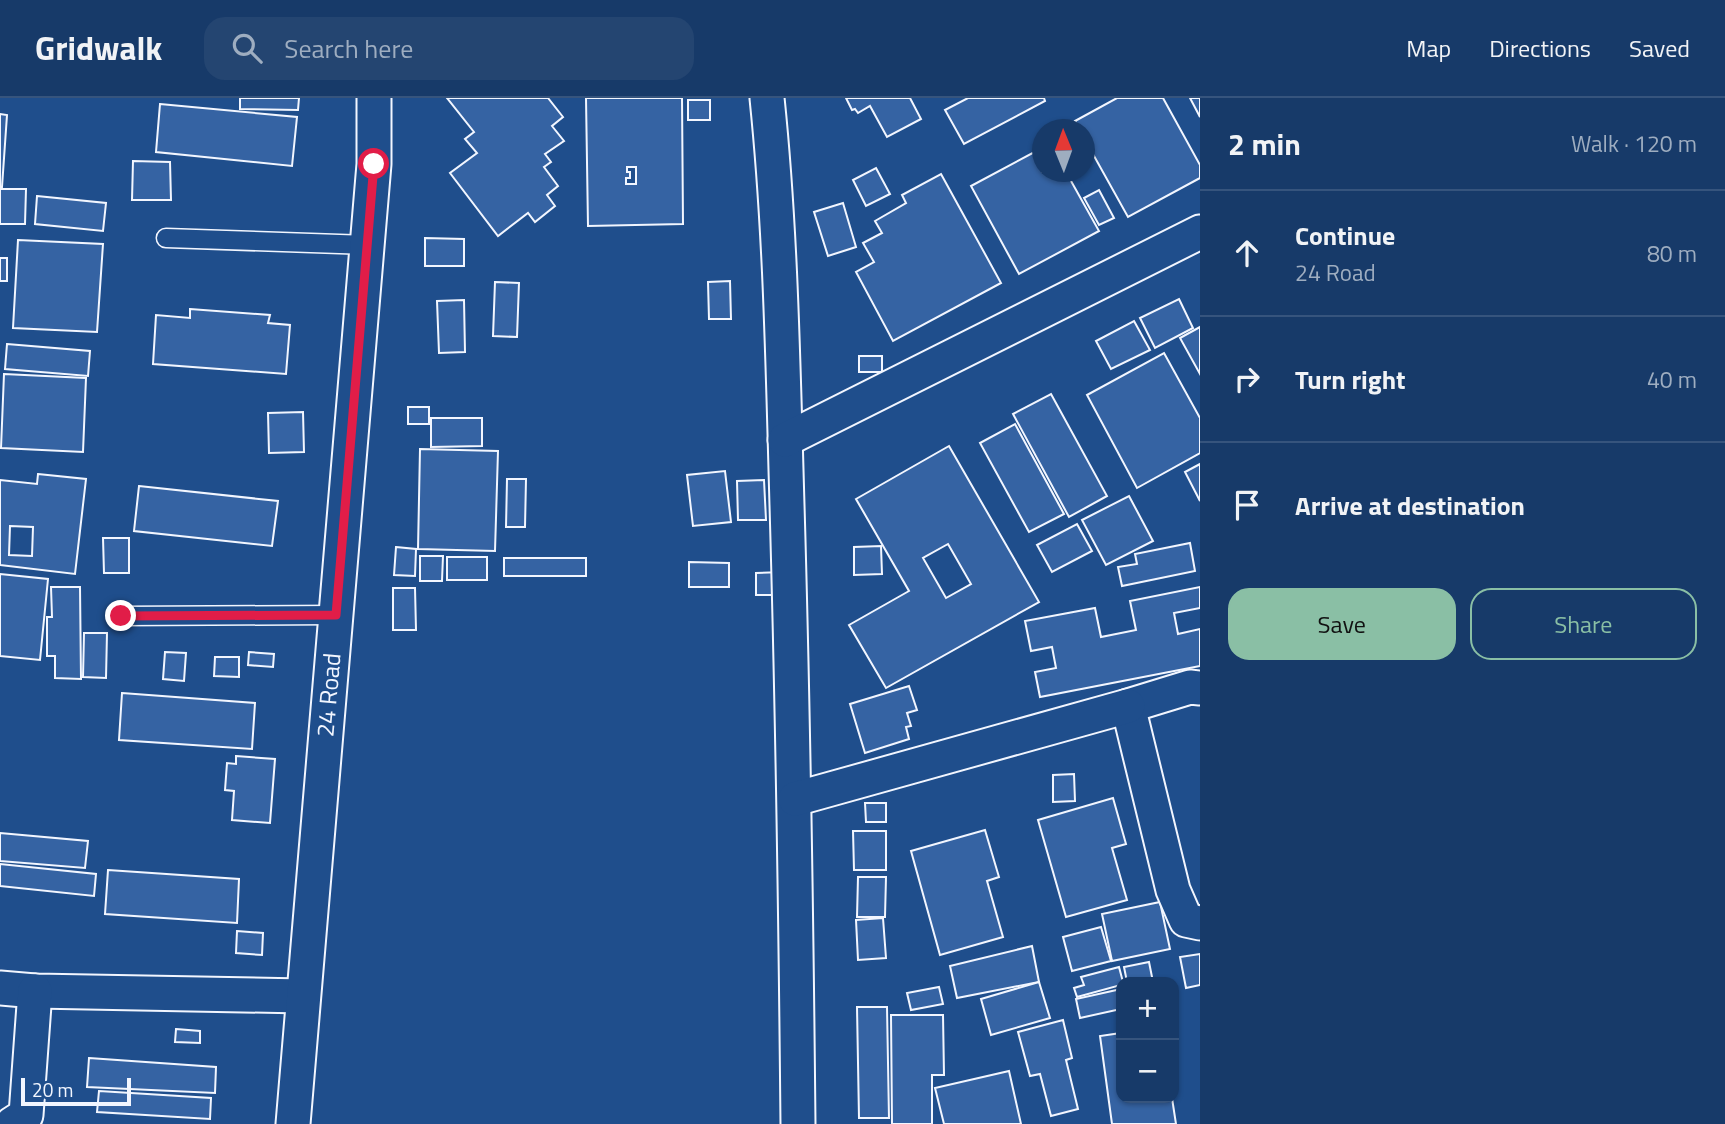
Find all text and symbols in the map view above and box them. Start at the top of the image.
search box [204,17,694,80]
text: Gridwalk [35,23,162,73]
icon: search [228,29,266,67]
text: Search here [284,29,413,68]
text: Map [1406,30,1451,66]
text: Directions [1489,30,1591,66]
text: Saved [1629,30,1690,66]
north arrow [1032,119,1095,182]
text: 2 min [1228,121,1301,167]
text: Walk · 120 m [1571,126,1697,161]
route start [358,148,389,179]
text: Continue [1295,216,1395,255]
icon: ahead [1228,234,1266,272]
text: 80 m [1647,236,1697,271]
text: 24 Road [1295,255,1376,290]
icon: right [1228,360,1266,398]
text: Turn right [1295,360,1406,399]
text: 40 m [1647,362,1697,397]
icon: arrive [1228,486,1266,524]
text: Arrive at destination [1295,486,1525,525]
button: Save [1228,588,1456,660]
button: Share [1470,588,1697,660]
route end [105,600,136,631]
street label: 24 Road [306,651,350,738]
map controls [1116,977,1179,1103]
button: + [1116,977,1179,1040]
button: − [1116,1040,1179,1103]
scale bar [21,1075,131,1107]
text: 20 m [32,1075,73,1104]

